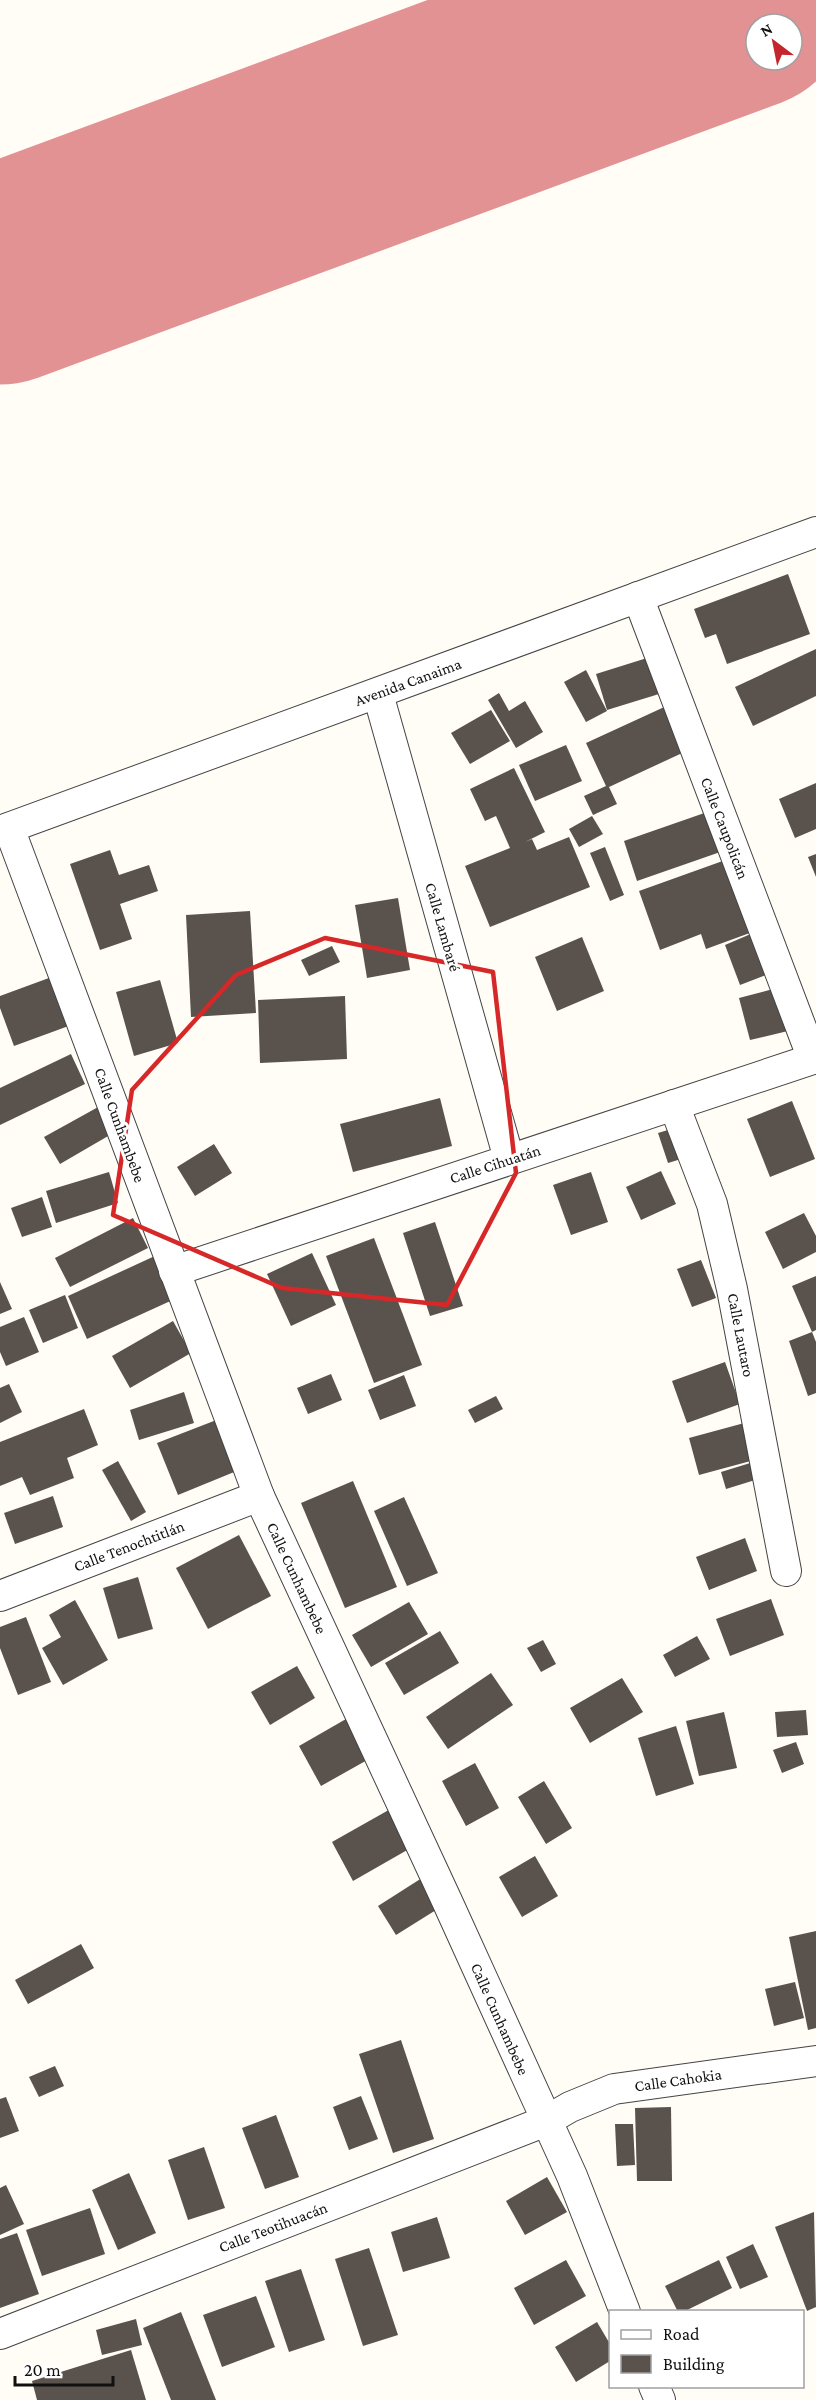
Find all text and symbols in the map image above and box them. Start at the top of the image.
north arrow [744,12,804,72]
text: N [757,20,776,40]
street label: Avenida Canaima [353,655,464,709]
street label: Calle Caupolicán [697,775,752,882]
street label: Calle Lambaré [422,881,464,973]
street label: Calle Cunhambebe [91,1065,149,1185]
street label: Calle Cihuatán [447,1141,543,1187]
street label: Calle Lautaro [725,1292,757,1378]
street label: Calle Tenochtitlán [71,1517,187,1575]
street label: Calle Cunhambebe [264,1520,330,1636]
street label: Calle Cunhambebe [468,1960,532,2078]
street label: Calle Cahokia [633,2065,723,2095]
street label: Calle Teotihuacán [216,2198,330,2256]
legend [609,2310,804,2388]
text: Road [663,2324,700,2344]
scale bar [15,2349,112,2387]
text: Building [663,2354,725,2374]
text: 20 m [24,2360,61,2380]

